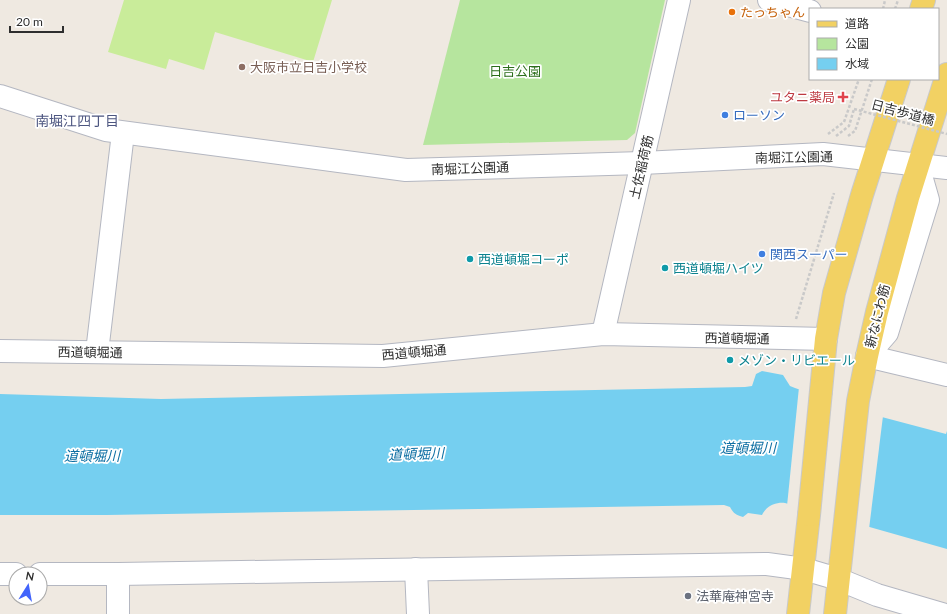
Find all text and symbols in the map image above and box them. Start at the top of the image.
place label: たっちゃん [740,4,805,20]
marker: たっちゃん [727,7,737,17]
scale bar [10,8,63,34]
legend [809,8,939,80]
text: 20 m [16,14,43,29]
text: 道路 [845,16,869,31]
text: 公園 [845,36,869,51]
text: 水域 [845,56,869,71]
place label: 大阪市立日吉小学校 [250,59,367,75]
marker: 大阪市立日吉小学校 [237,62,247,72]
park label: 日吉公園 [489,63,541,79]
place label: ユタニ薬局 [770,89,835,105]
marker: ユタニ薬局 [838,92,848,102]
street label: 日吉歩道橋 [870,96,936,128]
place label: ローソン [733,107,785,123]
marker: ローソン [720,110,730,120]
district label: 南堀江四丁目 [35,112,119,129]
street label: 土佐稲荷筋 [626,134,656,200]
street label: 南堀江公園通 [755,148,833,166]
street label: 南堀江公園通 [431,159,509,177]
place label: 関西スーパー [770,246,848,262]
marker: 関西スーパー [757,249,767,259]
place label: 西道頓堀コーポ [478,251,569,267]
marker: 西道頓堀コーポ [465,254,475,264]
place label: 西道頓堀ハイツ [673,260,764,276]
marker: 西道頓堀ハイツ [660,263,670,273]
street label: 新なにわ筋 [861,283,893,349]
street label: 西道頓堀通 [704,329,770,347]
street label: 西道頓堀通 [381,341,447,363]
street label: 西道頓堀通 [57,343,123,361]
place label: メゾン・リビエール [738,352,855,368]
marker: メゾン・リビエール [725,355,735,365]
water label: 道頓堀川 [720,439,778,456]
water label: 道頓堀川 [388,444,446,463]
water label: 道頓堀川 [64,447,122,464]
north arrow [8,566,48,606]
text: N [25,569,35,583]
place label: 法華庵神宮寺 [696,588,774,604]
marker: 法華庵神宮寺 [683,591,693,601]

